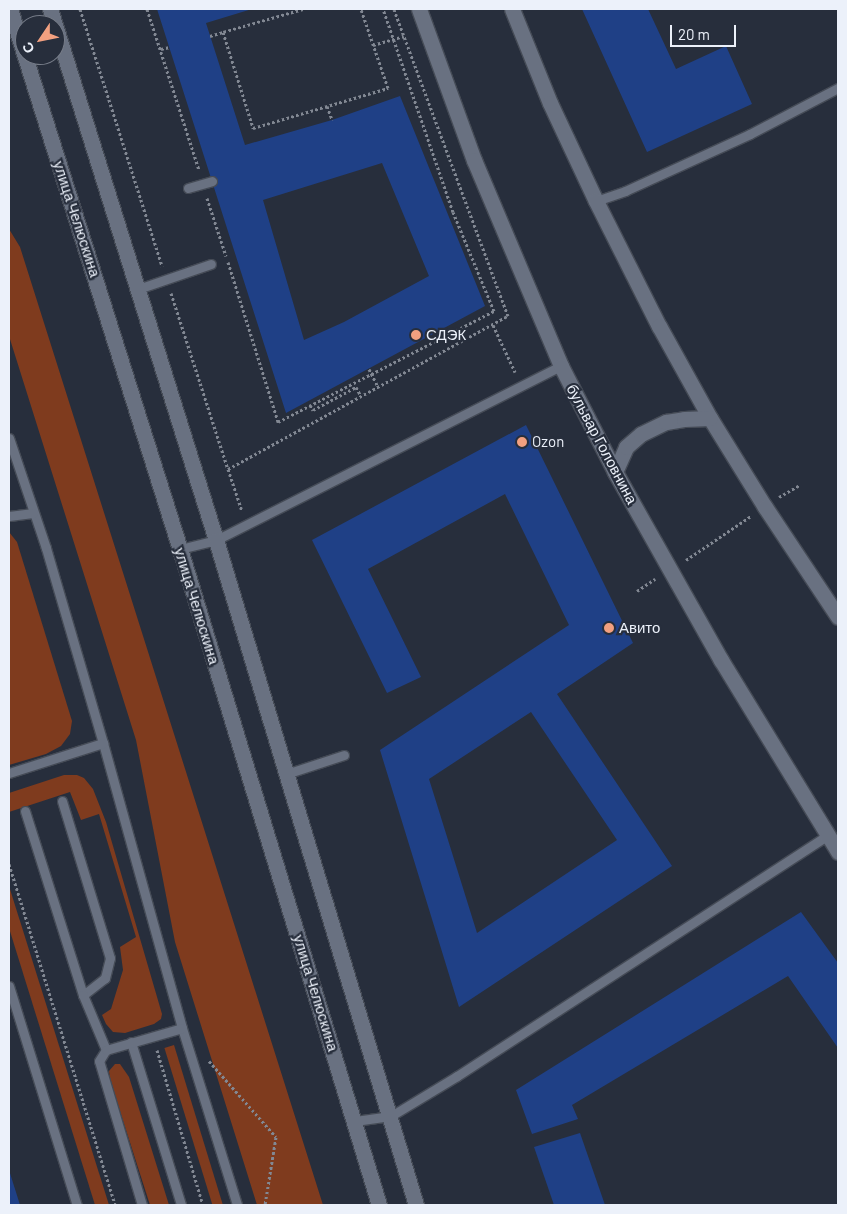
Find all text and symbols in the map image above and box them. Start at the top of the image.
north arrow [15,15,65,65]
scale bar [672,15,738,47]
text: 20 m [678,25,710,43]
text: С [18,39,38,57]
street label: улица Челюскина [50,159,104,279]
place label: СДЭК [426,326,466,344]
marker: СДЭК [410,329,422,341]
street label: бульвар Головнина [563,381,641,507]
place label: Ozon [532,433,564,451]
marker: Ozon [516,436,528,448]
street label: улица Челюскина [171,545,223,667]
place label: Авито [619,619,660,637]
marker: Авито [603,622,615,634]
street label: улица Челюскина [290,932,342,1054]

